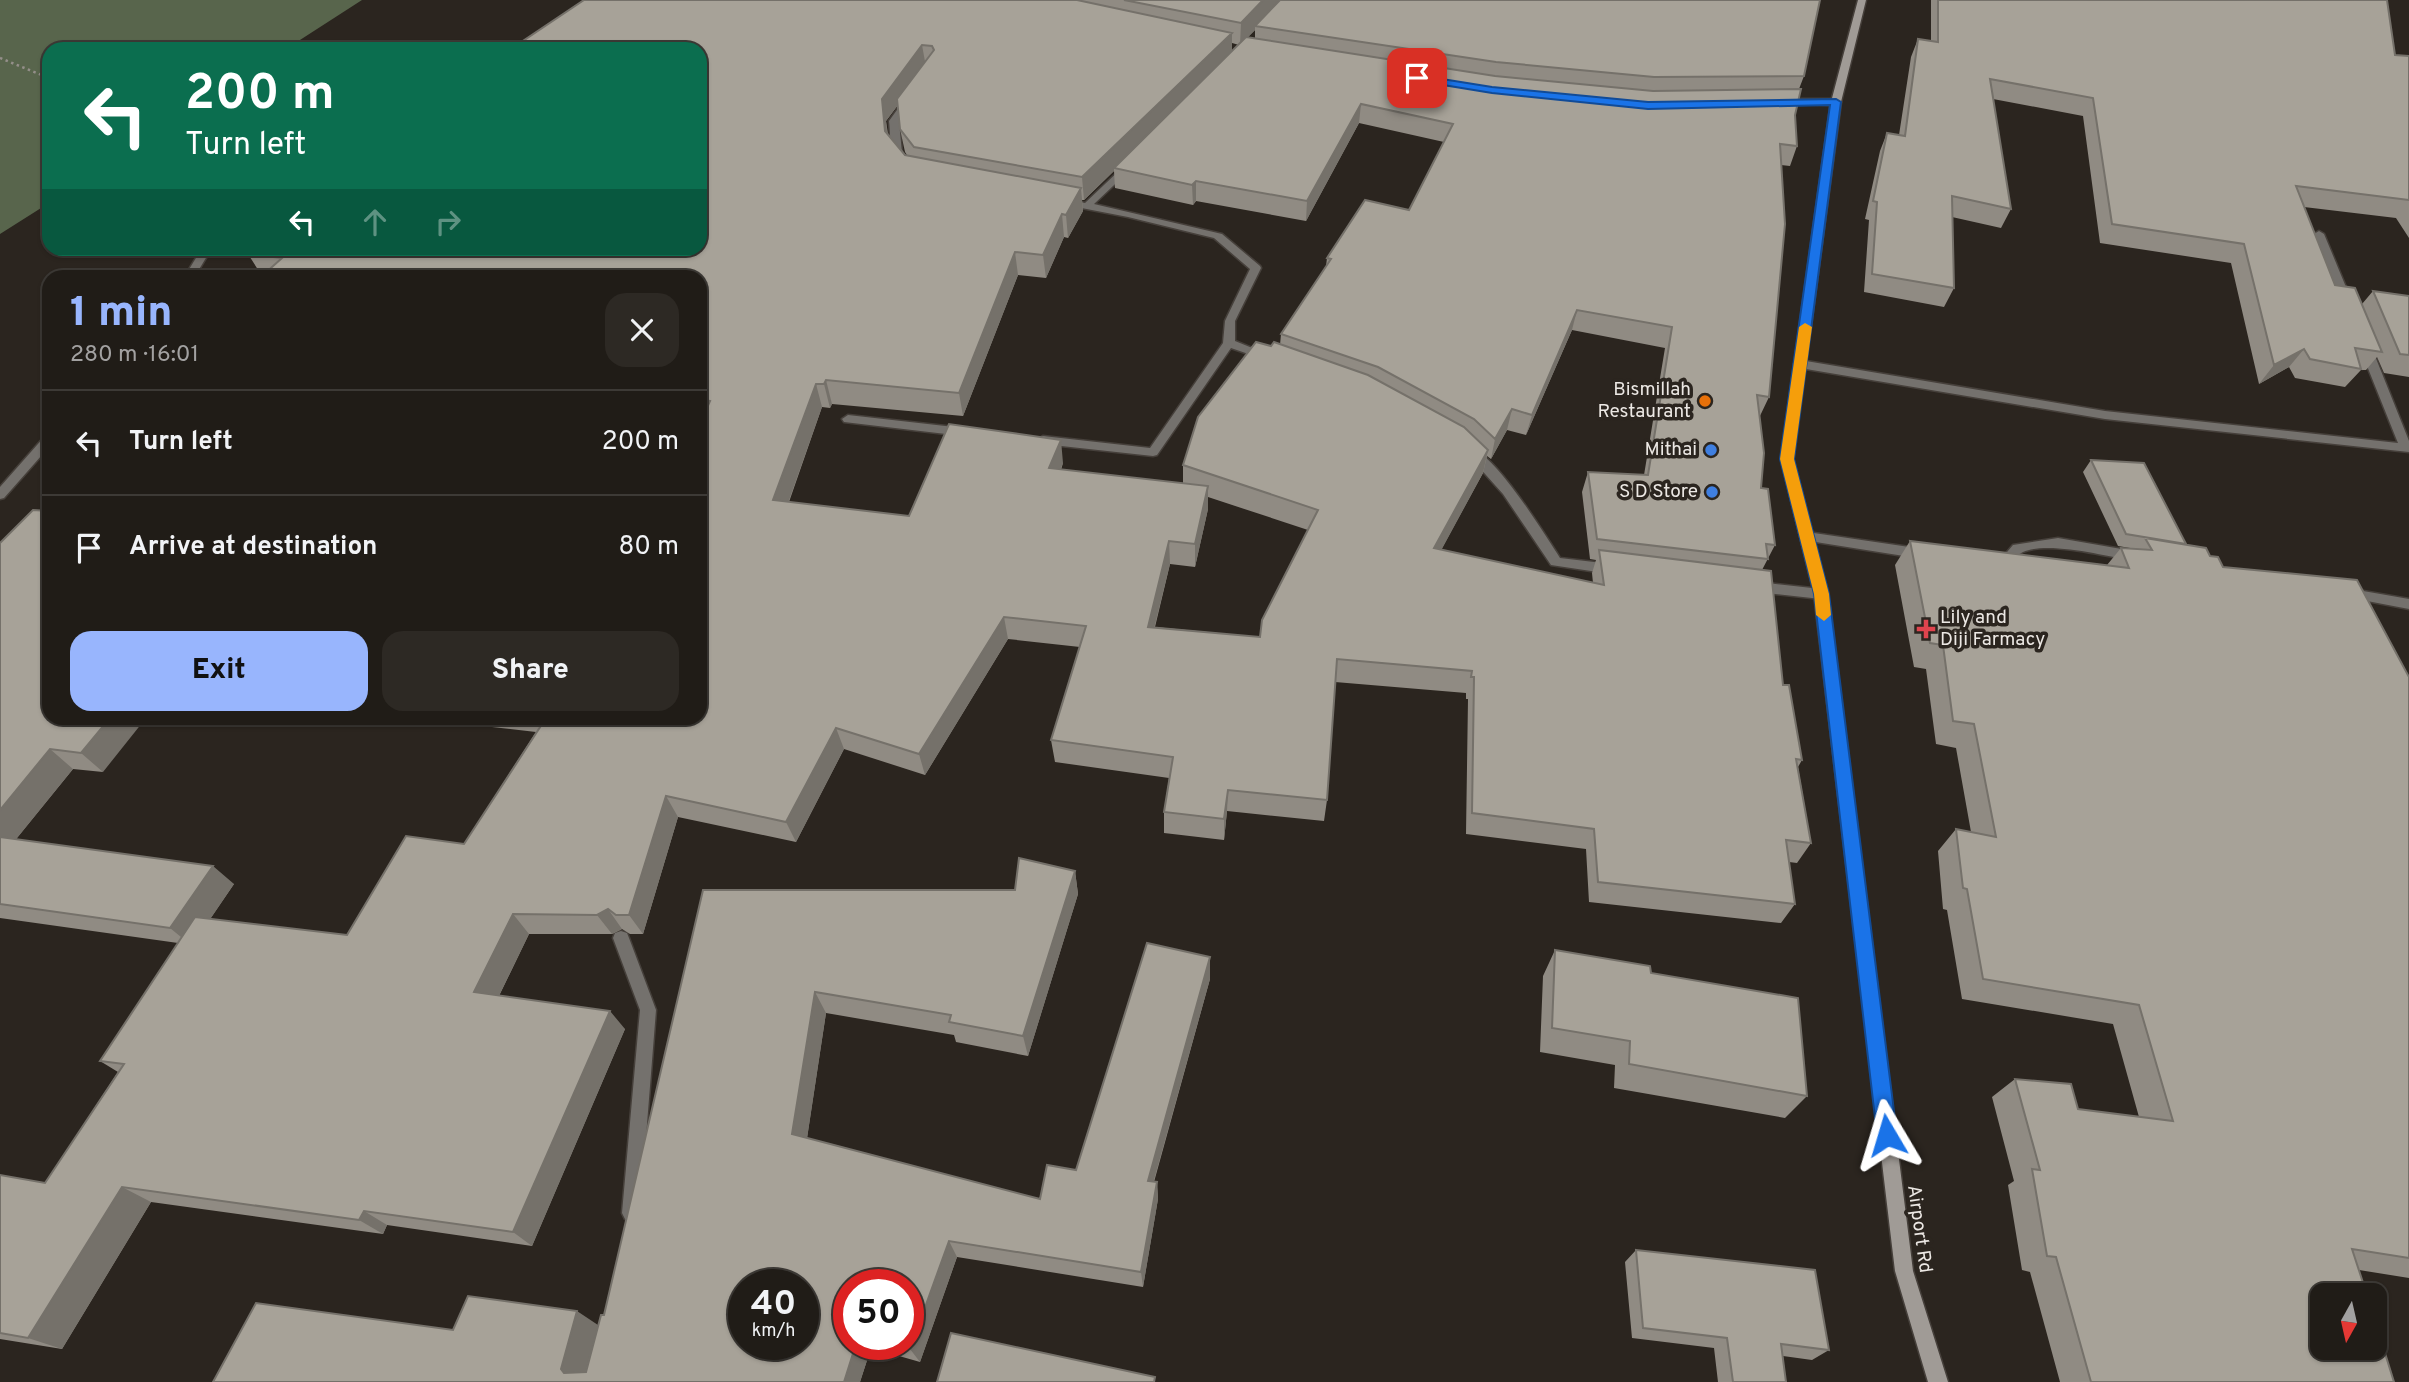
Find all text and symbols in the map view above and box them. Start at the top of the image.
pin [1387,48,1447,108]
icon: arrive [1398,59,1436,97]
text: 200 m [185,65,335,127]
icon: left [70,70,161,161]
text: Turn left [185,126,306,166]
icon: left [283,203,321,241]
icon: ahead [356,203,394,241]
icon: right [429,203,467,241]
text: 1 min [70,288,173,341]
button: close [605,293,679,367]
text: 280 m · 16:01 [70,341,199,370]
place label: Bismillah Restaurant [1597,378,1691,424]
marker: Bismillah Restaurant [1697,393,1713,409]
icon: left [70,424,108,462]
text: Turn left [129,426,233,459]
text: 200 m [602,426,679,459]
place label: Mithai [1644,438,1697,462]
marker: Mithai [1703,442,1719,458]
place label: S D Store [1619,480,1698,504]
marker: S D Store [1704,484,1720,500]
icon: arrive [70,529,108,567]
text: Arrive at destination [129,531,377,564]
text: 80 m [619,531,679,564]
place label: Lily and Diji Farmacy [1940,606,2045,652]
marker: Lily and Diji Farmacy [1918,621,1934,637]
button: Exit [70,631,368,711]
button: Share [382,631,679,711]
position arrow [1850,1098,1924,1172]
street label: Airport Rd [1901,1183,1937,1275]
speed limit sign: 50 [833,1269,924,1360]
text: 40 [751,1283,796,1327]
north arrow [2310,1283,2387,1360]
map controls [2310,1283,2387,1360]
text: km/h [752,1320,795,1343]

